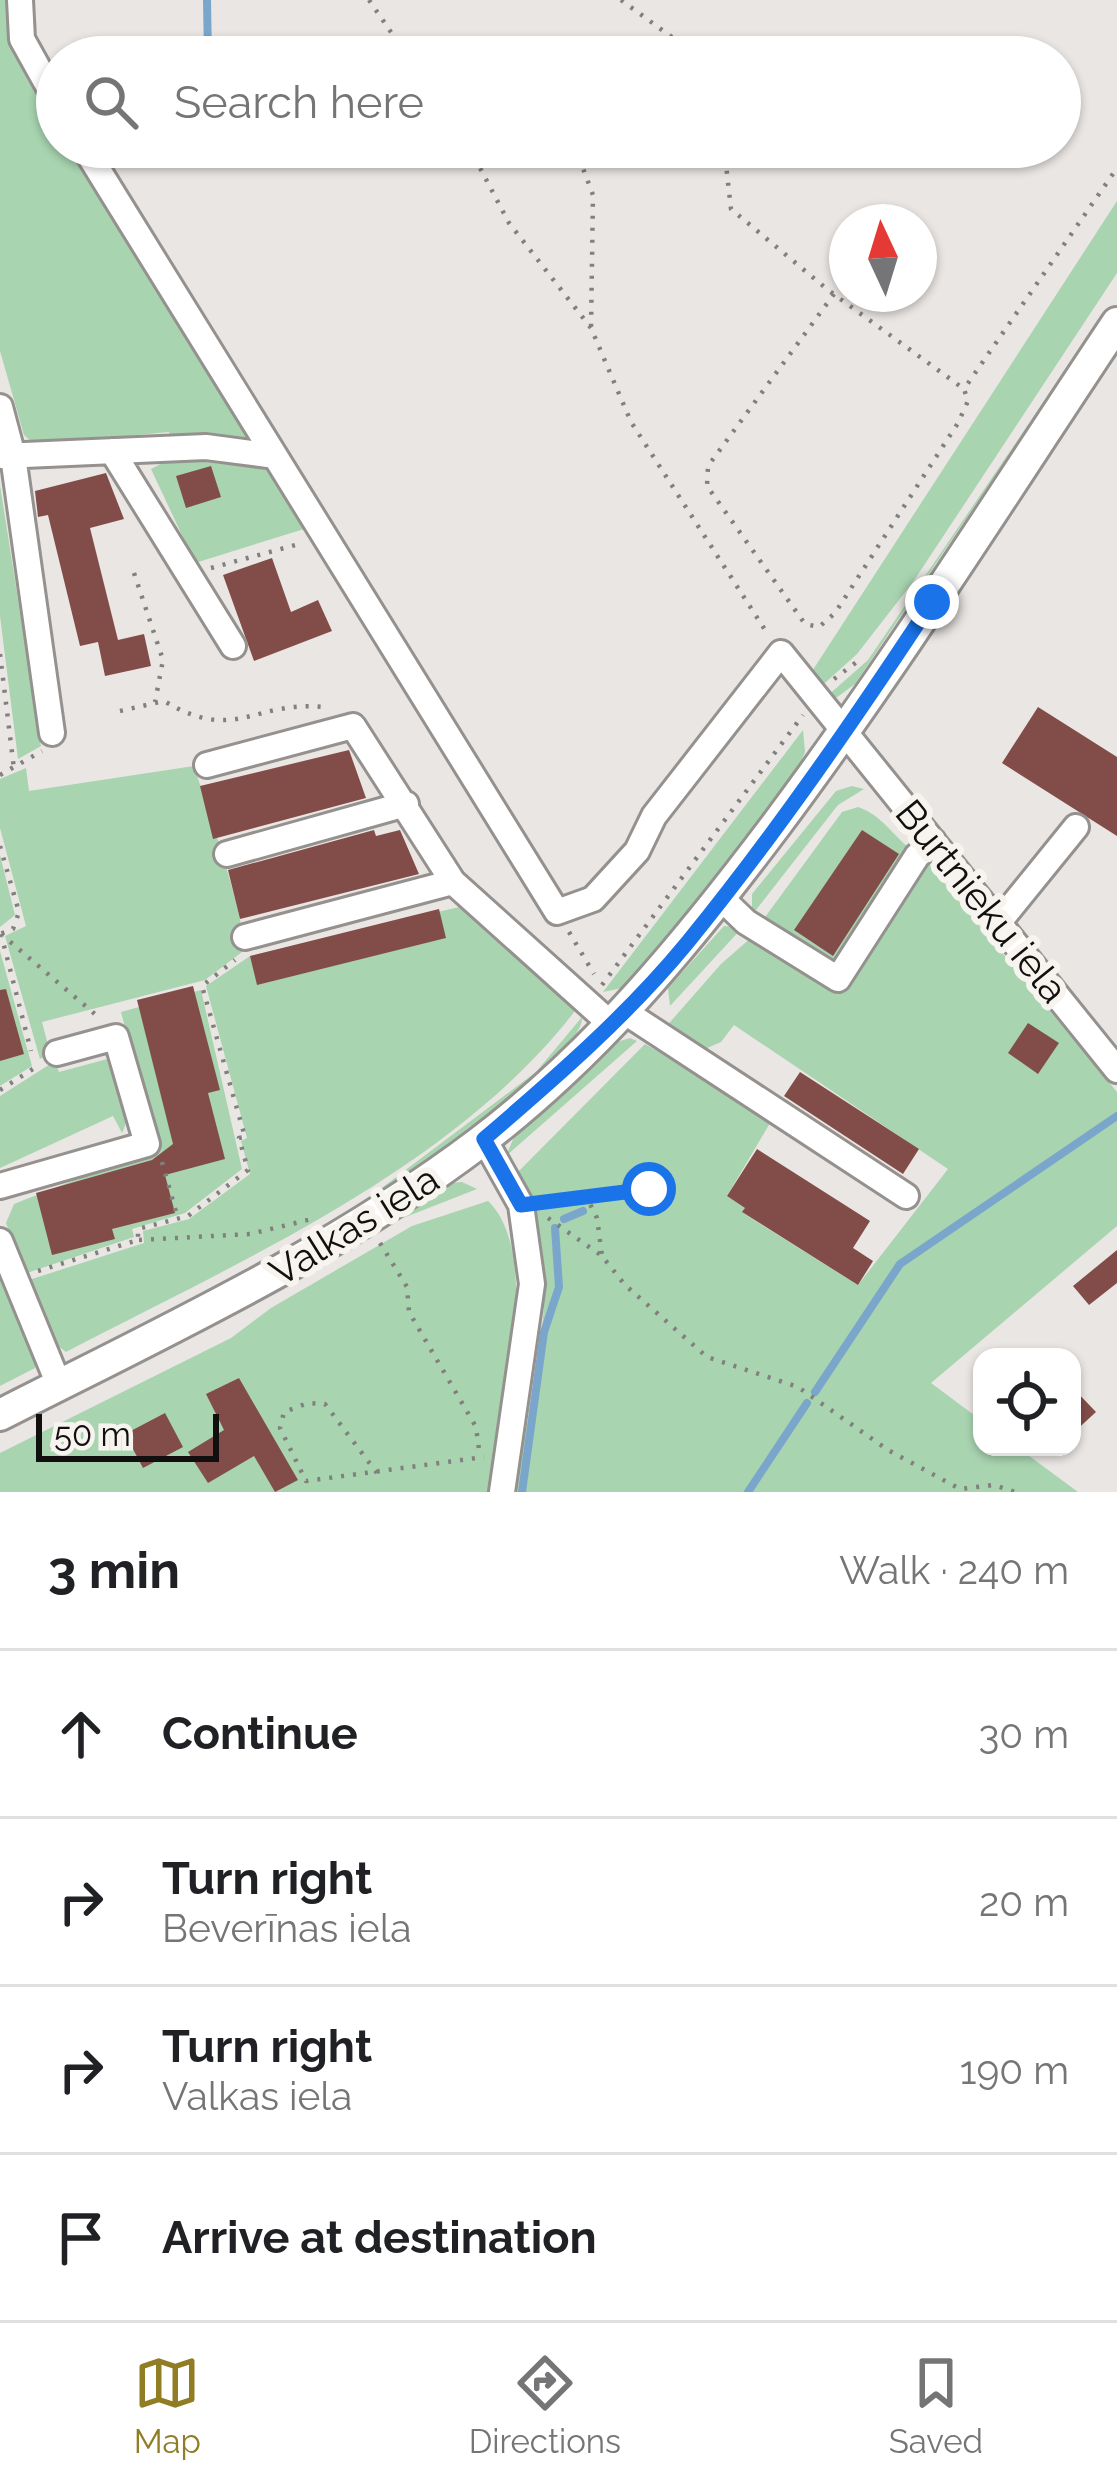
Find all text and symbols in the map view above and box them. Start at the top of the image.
search box [36,36,1081,168]
icon: search [78,69,144,135]
text: Search here [174,76,424,129]
north arrow [829,204,937,312]
route end [905,575,959,629]
street label: Burtnieku iela [886,791,1078,1011]
street label: Valkas iela [261,1155,447,1295]
route start [622,1162,676,1216]
map controls [973,1348,1081,1456]
button: locate [973,1348,1081,1456]
scale bar [36,1408,219,1461]
text: 50 m [54,1415,131,1454]
text: 3 min [48,1540,180,1600]
text: Walk · 240 m [839,1547,1069,1593]
icon: ahead [48,1701,114,1767]
text: Continue [162,1707,358,1760]
text: 30 m [979,1711,1069,1757]
text: Turn right [162,1852,372,1905]
icon: right [48,1869,114,1935]
text: 20 m [979,1879,1069,1925]
text: Beverīnas iela [162,1905,412,1951]
text: Turn right [162,2020,372,2073]
icon: right [48,2037,114,2103]
text: 190 m [960,2047,1069,2093]
text: Valkas iela [162,2073,352,2119]
icon: arrive [48,2205,114,2271]
text: Arrive at destination [162,2211,597,2264]
tab: Map [134,2350,201,2461]
tab: Directions [469,2350,621,2461]
tab: Saved [889,2350,983,2461]

